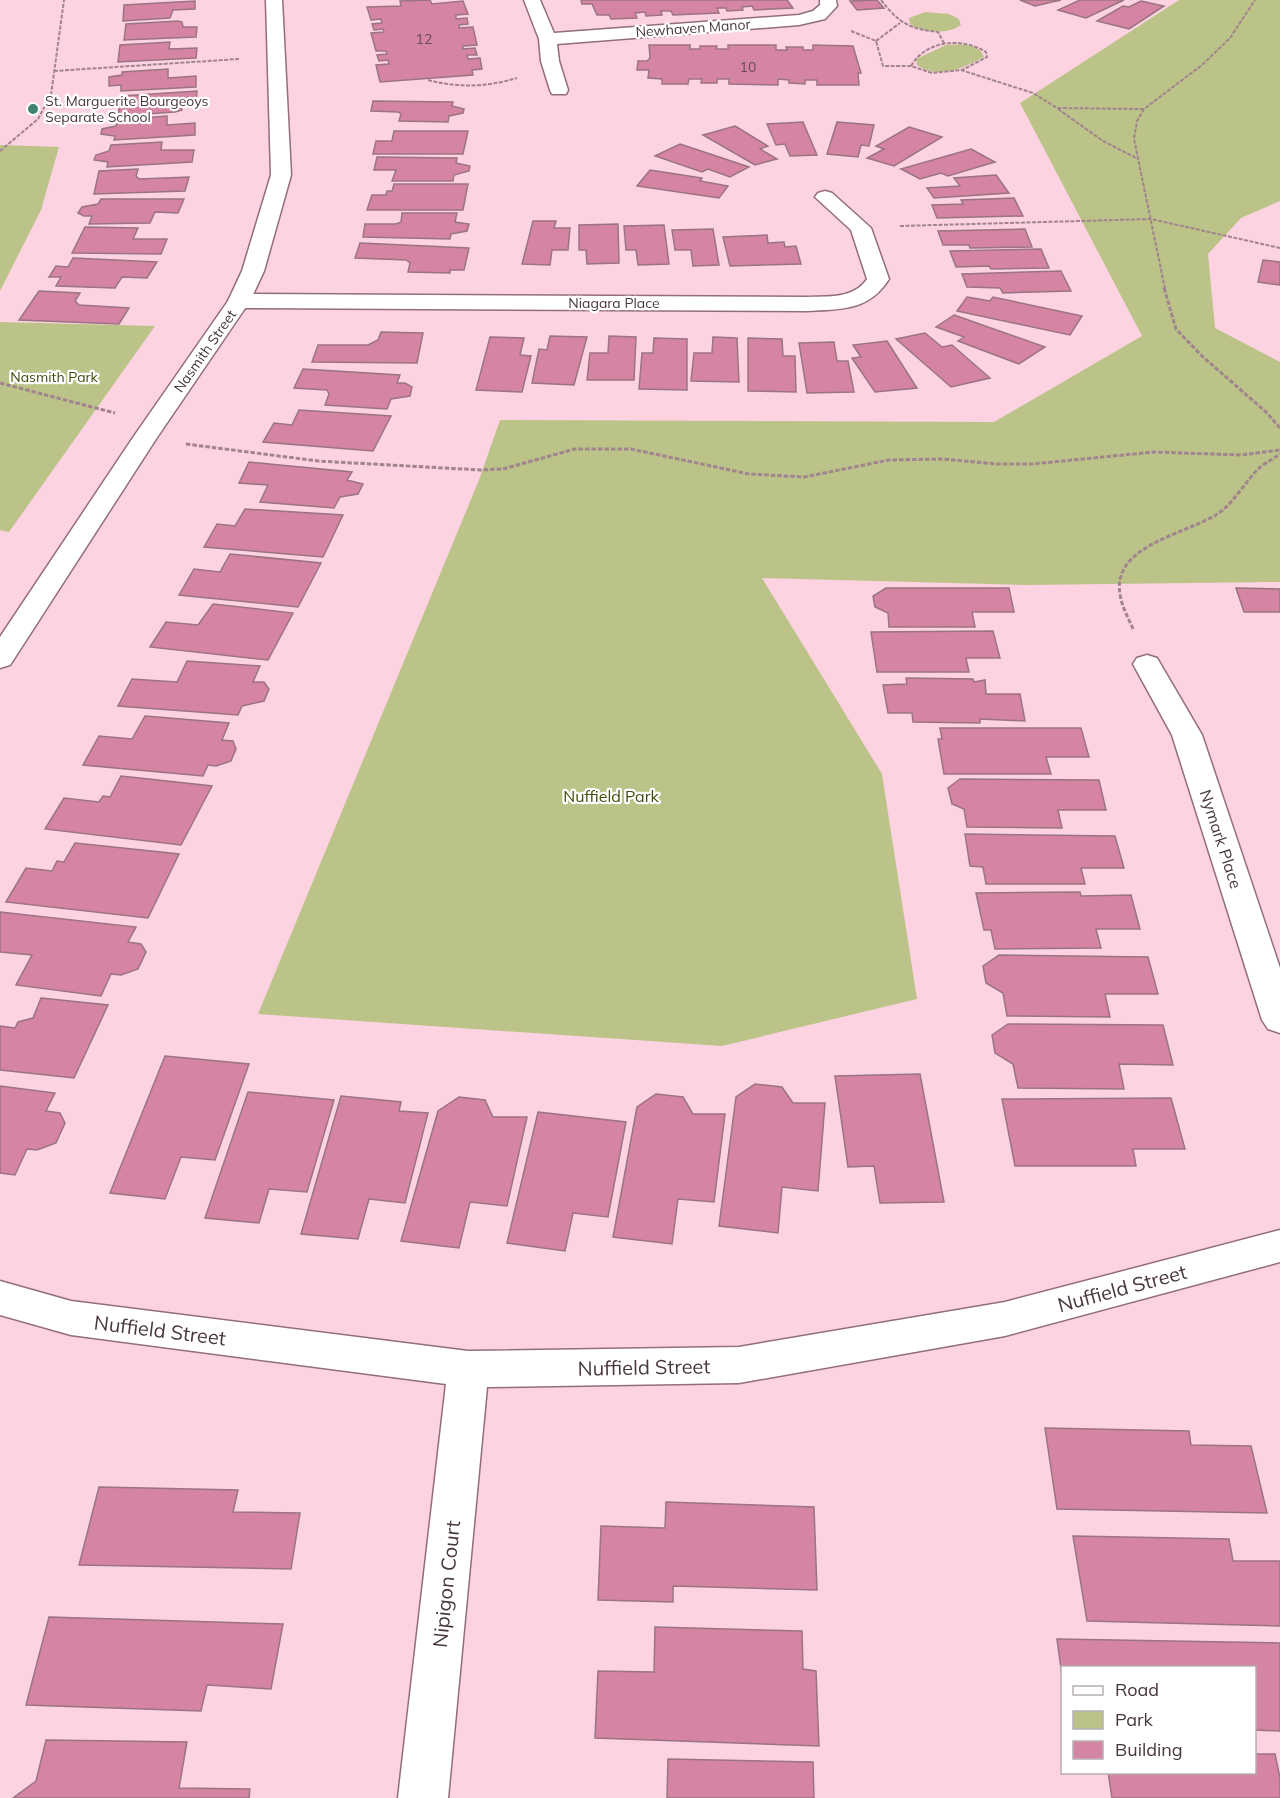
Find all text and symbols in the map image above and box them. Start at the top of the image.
street label: Newhaven Manor [635,15,752,41]
house number: 12 [416,30,432,48]
house number: 10 [740,58,756,76]
place label: St. Marguerite Bourgeoys Separate School [45,92,209,126]
marker: St. Marguerite Bourgeoys Separate School [26,102,40,116]
street label: Niagara Place [568,294,660,312]
street label: Nasmith Street [170,306,240,396]
park label: Nasmith Park [10,368,99,386]
park label: Nuffield Park [563,786,659,806]
street label: Nymark Place [1196,787,1246,891]
street label: Nuffield Street [1055,1259,1189,1317]
street label: Nuffield Street [93,1310,227,1350]
street label: Nuffield Street [578,1353,710,1381]
street label: Nipigon Court [427,1519,465,1649]
legend [1061,1666,1256,1774]
text: Road [1115,1678,1159,1701]
text: Park [1115,1708,1154,1731]
text: Building [1115,1738,1183,1761]

